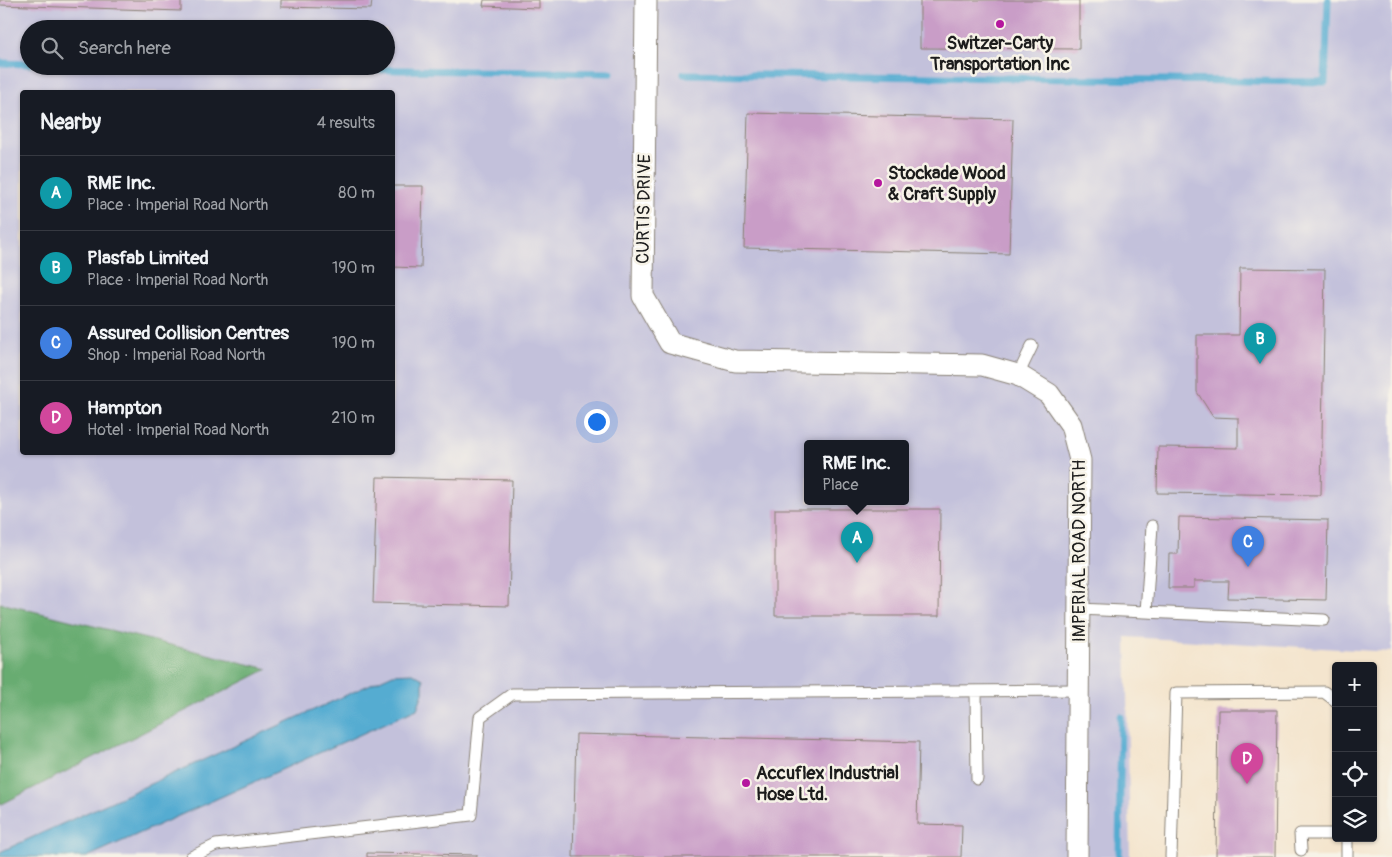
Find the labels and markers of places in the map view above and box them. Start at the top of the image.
marker: Switzer-Carty Transportation Inc [994,18,1006,30]
place label: Switzer-Carty Transportation Inc [929,32,1070,76]
place label: Stockade Wood & Craft Supply [888,162,1006,206]
marker: Stockade Wood & Craft Supply [872,177,884,189]
pin: B [1244,323,1276,364]
pin: A [841,522,873,563]
pin: C [1232,526,1264,567]
pin: D [1231,743,1263,784]
place label: Accuflex Industrial Hose Ltd. [756,762,899,806]
marker: Accuflex Industrial Hose Ltd. [740,777,752,789]

